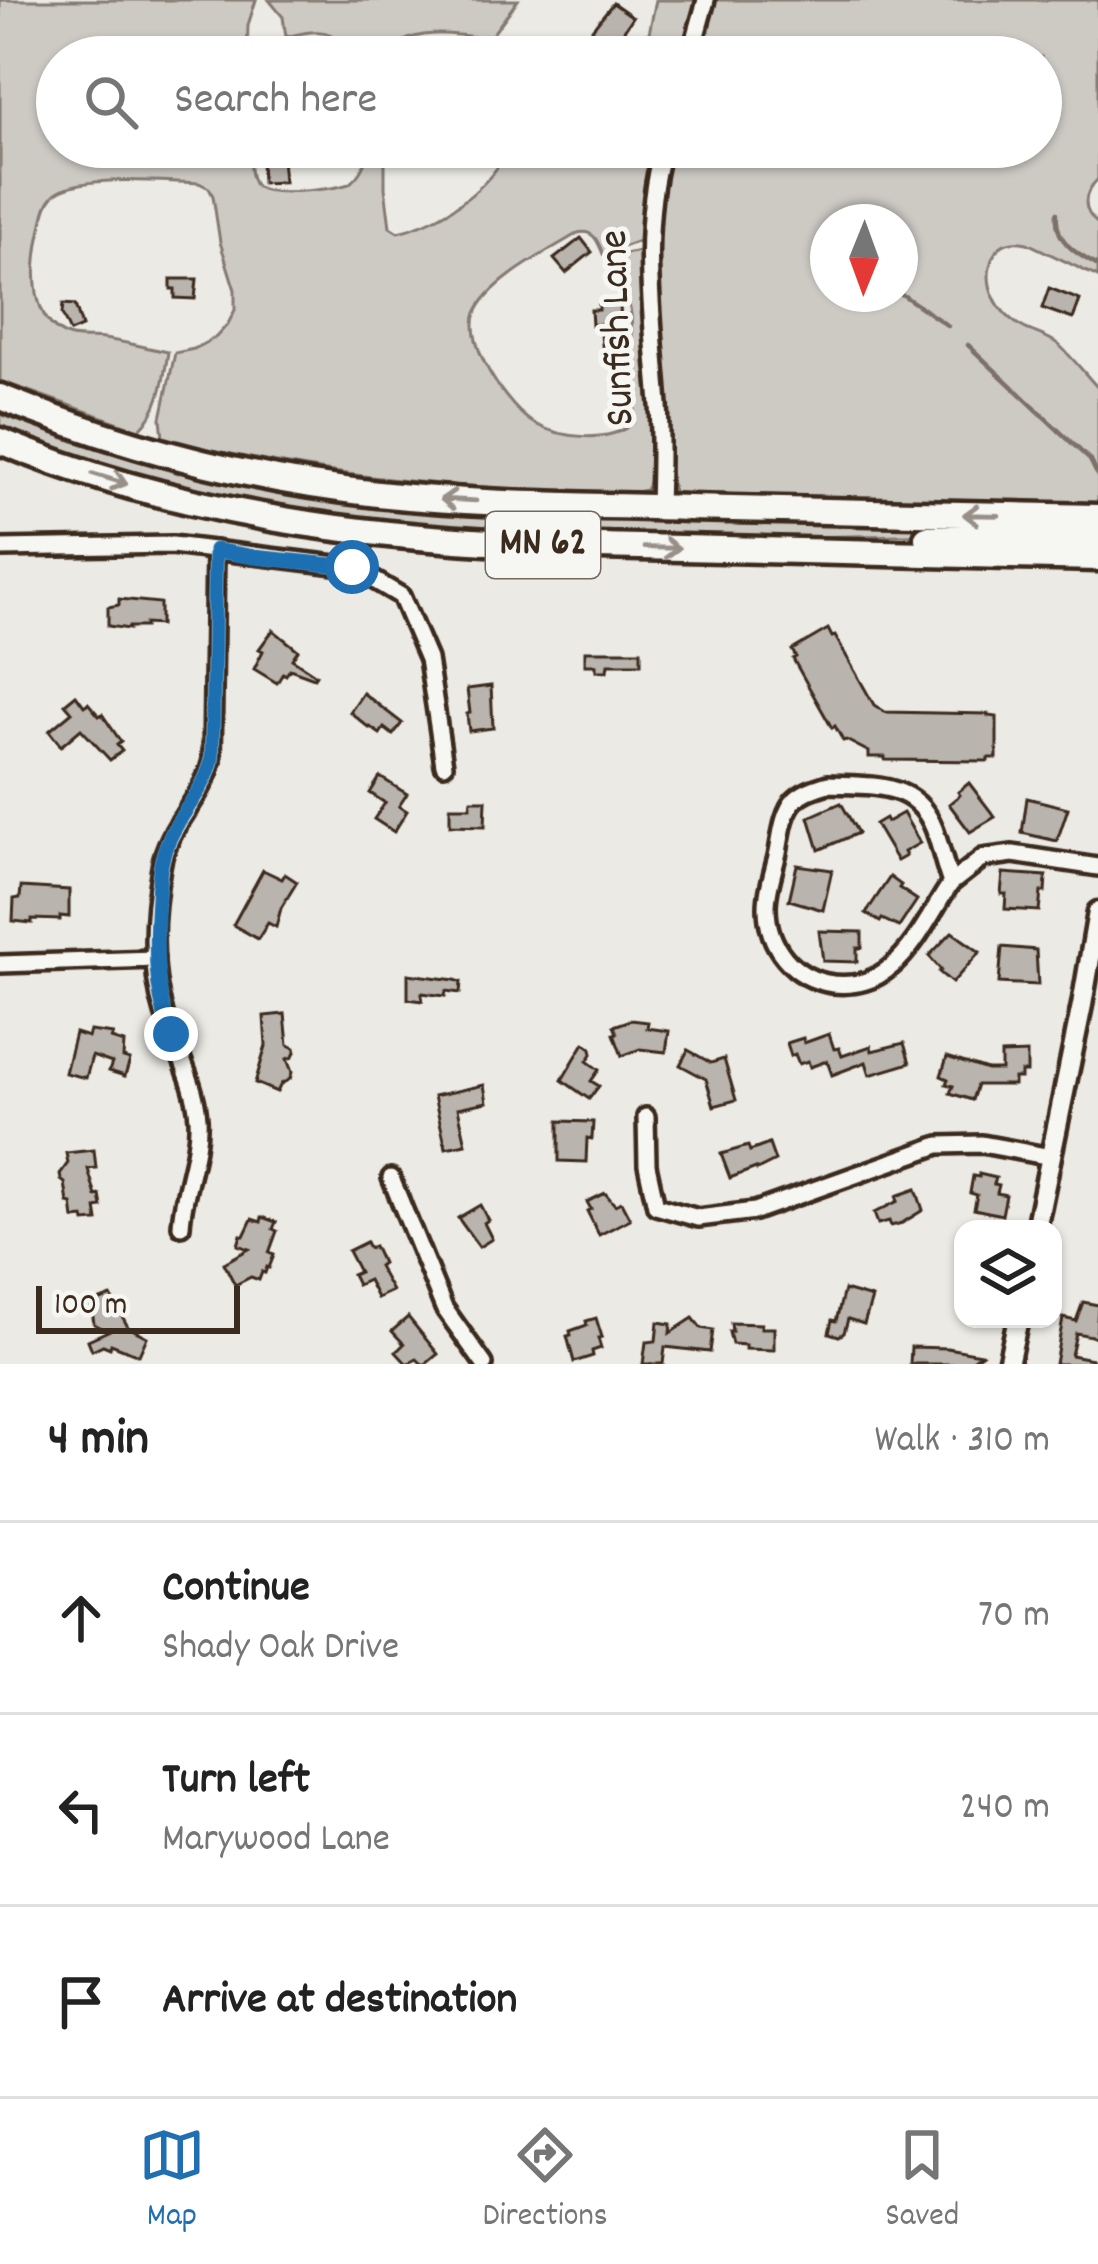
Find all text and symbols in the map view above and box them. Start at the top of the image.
search box [36,36,1062,168]
icon: search [78,69,144,135]
text: Search here [174,70,377,134]
north arrow [810,204,918,312]
street label: Sunfish Lane [587,229,653,427]
one-way arrow [90,469,128,491]
one-way arrow [439,489,478,512]
one-way arrow [962,503,1001,526]
road number: MN 62 [486,512,600,578]
one-way arrow [642,537,681,560]
route start [325,540,379,594]
route end [144,1007,198,1061]
map controls [954,1220,1062,1328]
button: layers [954,1220,1062,1328]
scale bar [36,1280,240,1333]
text: 100 m [54,1283,127,1330]
text: 4 min [48,1406,149,1478]
text: Walk · 310 m [874,1415,1050,1470]
text: Continue [162,1558,310,1622]
icon: ahead [48,1585,114,1651]
text: 70 m [978,1590,1050,1645]
text: Shady Oak Drive [162,1622,399,1677]
text: Turn left [162,1750,310,1814]
icon: left [48,1777,114,1843]
text: 240 m [960,1782,1050,1837]
text: Marywood Lane [162,1814,390,1869]
icon: arrive [48,1969,114,2035]
text: Arrive at destination [162,1970,517,2034]
tab: Map [139,2122,205,2241]
tab: Directions [483,2122,608,2241]
tab: Saved [885,2122,959,2241]

